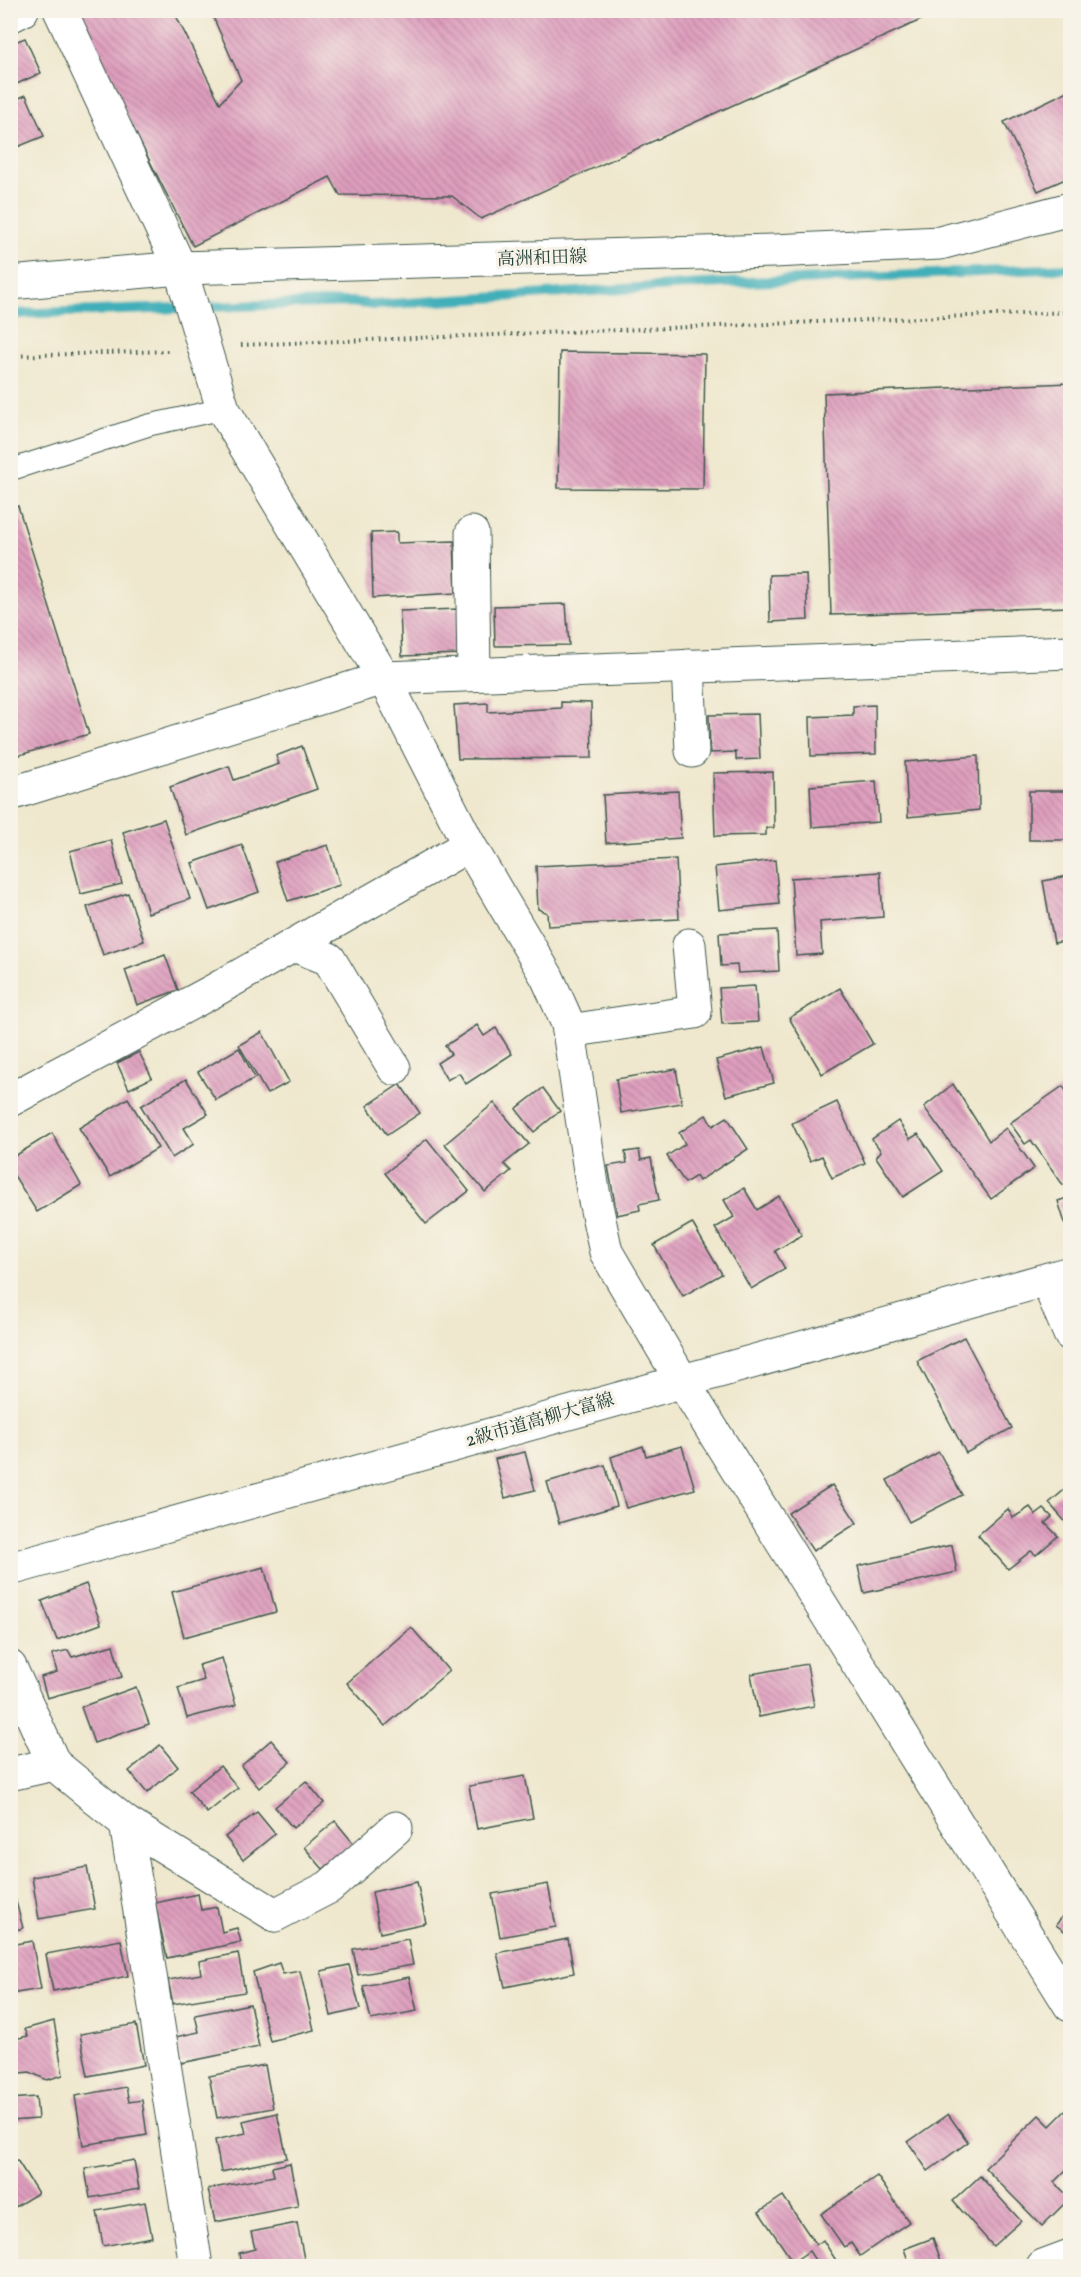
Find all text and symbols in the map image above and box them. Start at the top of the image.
street label: 高洲和田線 [497,245,587,273]
street label: 2級市道高柳大富線 [463,1388,617,1454]

